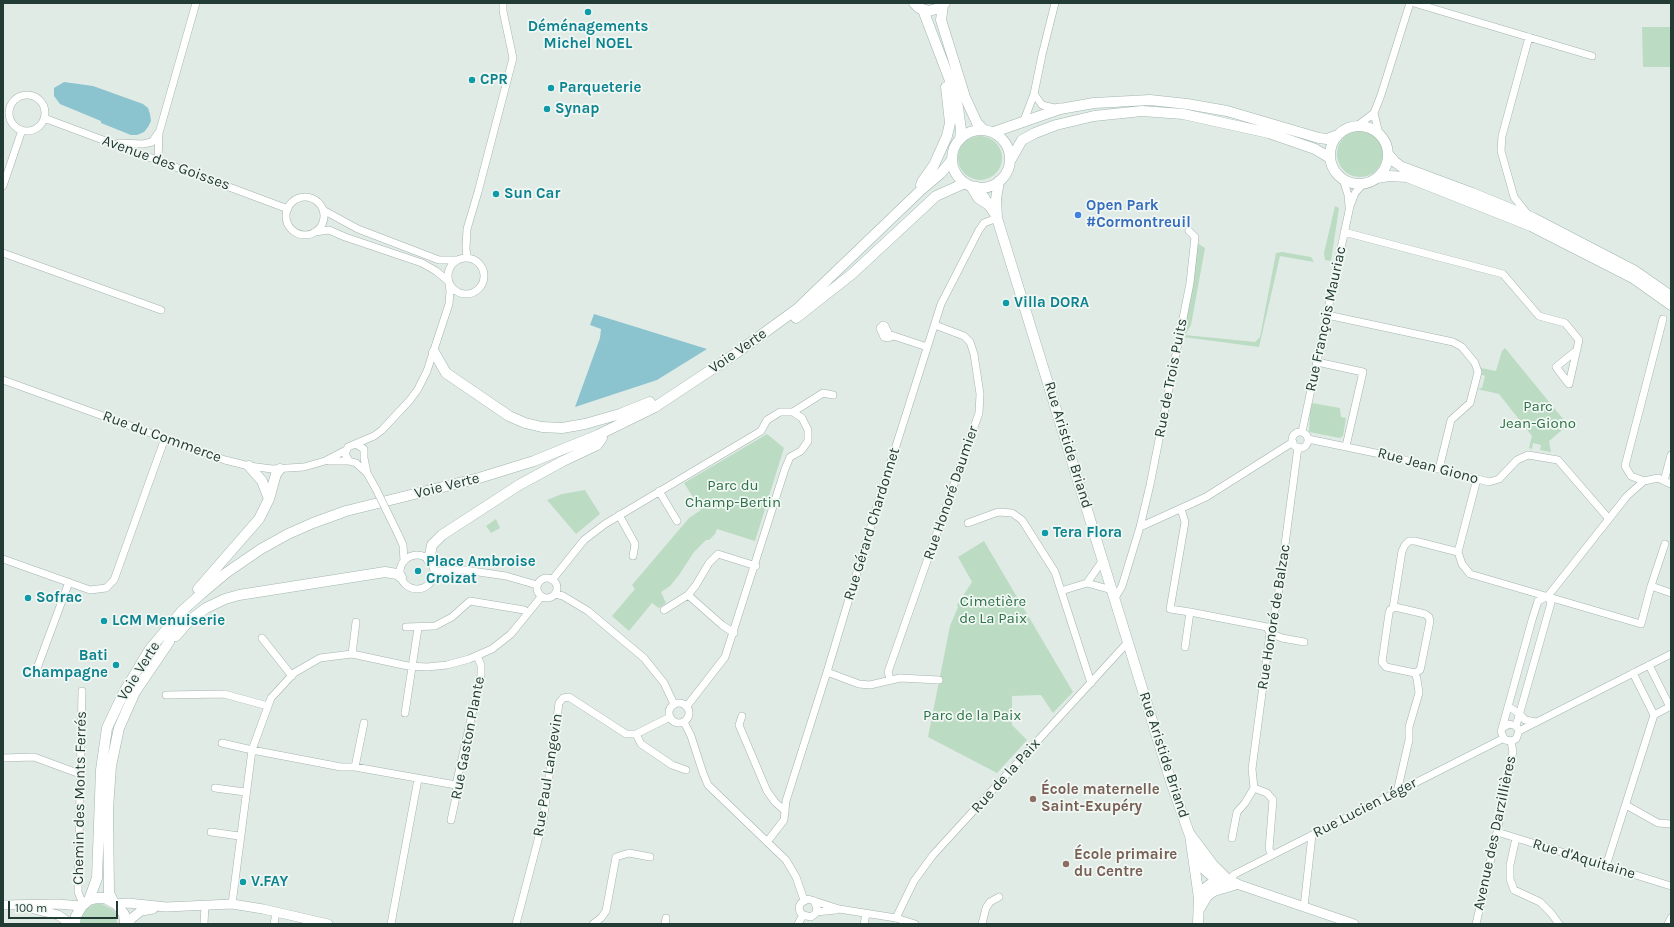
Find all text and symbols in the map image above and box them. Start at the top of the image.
marker: Déménagements Michel NOEL [583,7,593,17]
place label: Déménagements Michel NOEL [528,18,648,53]
place label: CPR [480,71,508,89]
marker: CPR [467,75,477,85]
place label: Parqueterie [559,79,641,97]
marker: Parqueterie [546,83,556,93]
place label: Synap [555,100,599,118]
marker: Synap [542,104,552,114]
street label: Avenue des Goisses [100,132,232,194]
place label: Sun Car [504,185,560,203]
marker: Sun Car [491,189,501,199]
place label: Open Park #Cormontreuil [1086,197,1191,232]
marker: Open Park #Cormontreuil [1073,210,1083,220]
street label: Rue François Mauriac [1302,245,1350,393]
place label: Villa DORA [1014,294,1089,312]
marker: Villa DORA [1001,298,1011,308]
street label: Rue de Trois Puits [1151,317,1191,439]
street label: Voie Verte [706,325,770,377]
street label: Rue Aristide Briand [1040,379,1096,511]
park label: Parc Jean-Giono [1500,398,1576,433]
street label: Rue du Commerce [100,407,224,467]
street label: Rue Honoré Daumier [920,424,982,562]
street label: Rue Jean Giono [1376,444,1480,488]
street label: Rue Gérard Chardonnet [840,445,904,603]
street label: Voie Verte [413,469,481,503]
park label: Parc du Champ-Bertin [685,477,781,512]
place label: Tera Flora [1053,524,1122,542]
marker: Tera Flora [1040,528,1050,538]
street label: Rue Honoré de Balzac [1254,543,1294,691]
place label: Place Ambroise Croizat [426,553,536,588]
marker: Place Ambroise Croizat [413,566,423,576]
place label: Sofrac [36,589,82,607]
marker: Sofrac [23,593,33,603]
park label: Cimetière de La Paix [959,593,1027,628]
place label: LCM Menuiserie [112,612,225,630]
marker: LCM Menuiserie [99,616,109,626]
street label: Voie Verte [114,638,164,704]
place label: Bati Champagne [22,647,108,682]
marker: Bati Champagne [111,660,121,670]
street label: Rue Gaston Plante [447,675,489,801]
street label: Rue Aristide Briand [1135,690,1193,820]
park label: Parc de la Paix [923,707,1021,725]
street label: Chemin des Monts Ferrés [69,711,91,885]
street label: Rue Paul Langevin [529,712,567,838]
street label: Rue de la Paix [968,735,1044,817]
street label: Avenue des Darzillières [1470,754,1520,912]
street label: Rue Lucien Léger [1310,774,1420,842]
place label: École maternelle Saint-Exupéry [1041,781,1160,816]
marker: École maternelle Saint-Exupéry [1028,794,1038,804]
street label: Rue d'Aquitaine [1530,835,1638,883]
place label: École primaire du Centre [1074,846,1177,881]
marker: École primaire du Centre [1061,859,1071,869]
place label: V.FAY [251,873,288,891]
marker: V.FAY [238,877,248,887]
scale bar [10,893,120,919]
text: 100 m [15,901,47,915]

